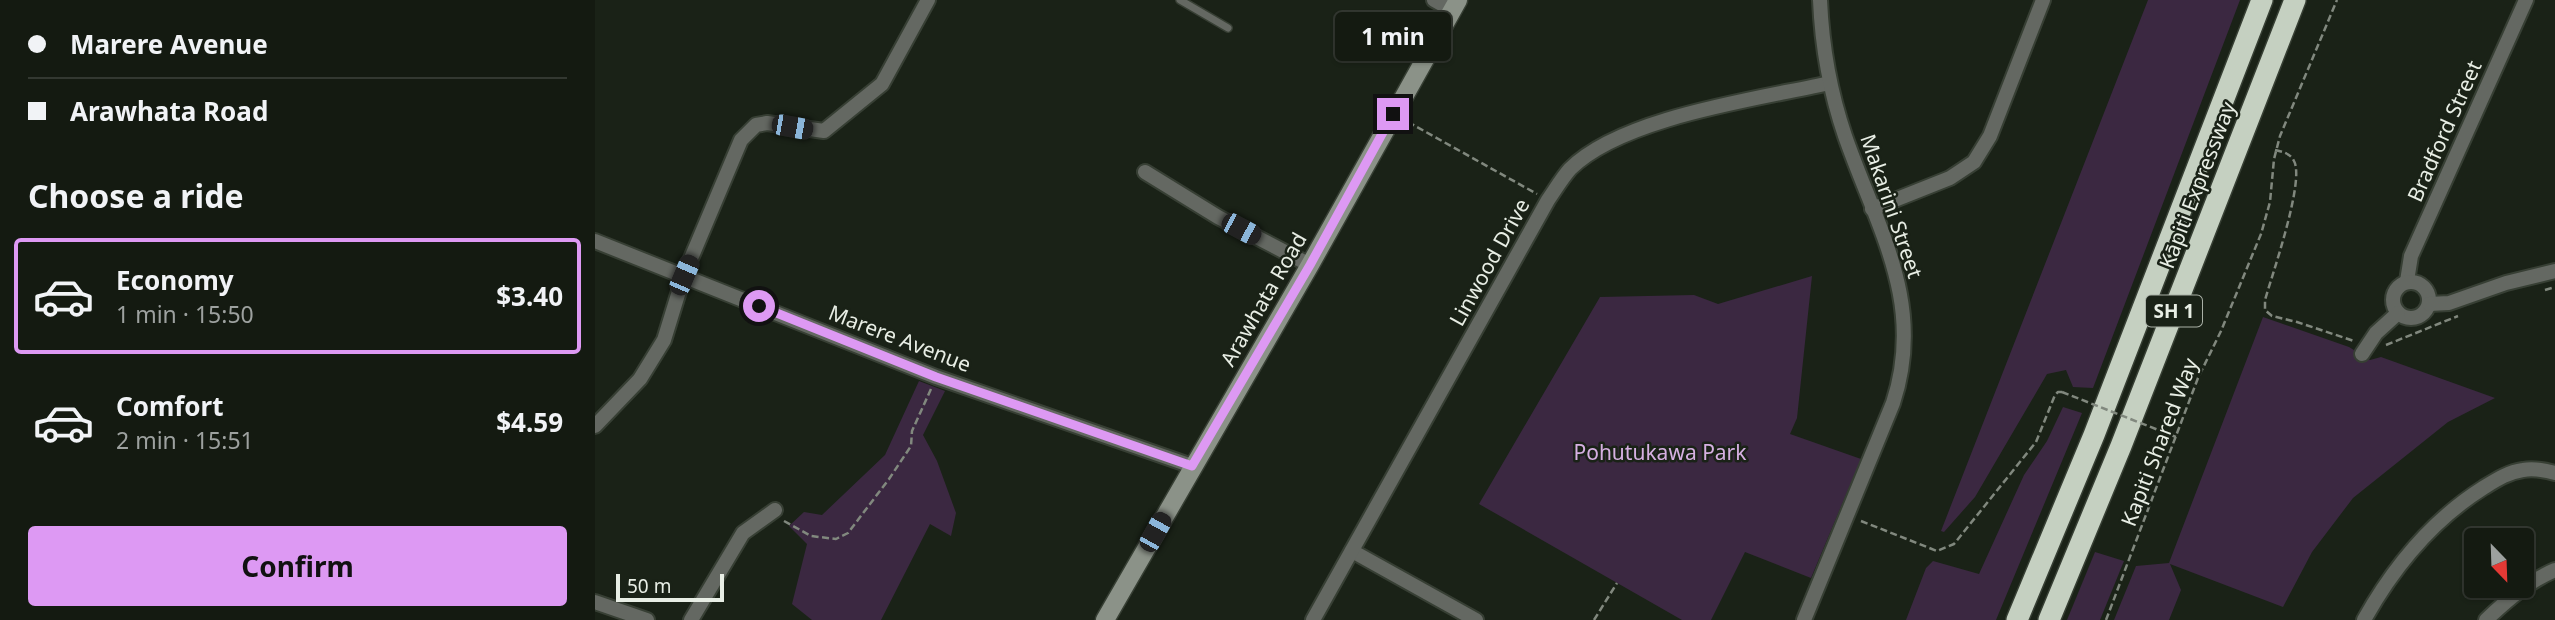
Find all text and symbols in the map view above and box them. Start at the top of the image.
callout: 1 min [1335,12,1451,61]
text: 1 min [1361,20,1425,52]
text: Marere Avenue [70,26,268,62]
street label: Bradford Street [2400,56,2488,206]
text: Arawhata Road [70,93,268,129]
street label: Kāpiti Expressway [2152,97,2242,272]
route end [1377,98,1409,130]
car [770,113,815,141]
street label: Makarini Street [1854,130,1930,282]
text: Choose a ride [28,174,244,217]
street label: Linwood Drive [1442,193,1536,331]
car [1218,210,1265,248]
street label: Arawhata Road [1213,227,1313,371]
car [667,252,702,298]
text: Economy [116,262,234,298]
icon: car [32,265,95,328]
text: $3.40 [496,278,563,314]
route start [743,290,775,322]
road number: SH 1 [2146,296,2202,326]
text: 1 min · 15:50 [116,298,254,330]
street label: Marere Avenue [825,298,975,378]
street label: Kapiti Shared Way [2114,354,2204,530]
text: Comfort [116,388,224,424]
icon: car [32,391,95,454]
text: $4.59 [496,404,563,440]
text: 2 min · 15:51 [116,424,254,456]
park label: Pohutukawa Park [1573,438,1747,466]
car [1136,509,1175,555]
button: Confirm [28,526,567,606]
north arrow [2464,528,2534,598]
map controls [2464,528,2534,598]
scale bar [616,571,725,603]
text: 50 m [627,573,671,599]

